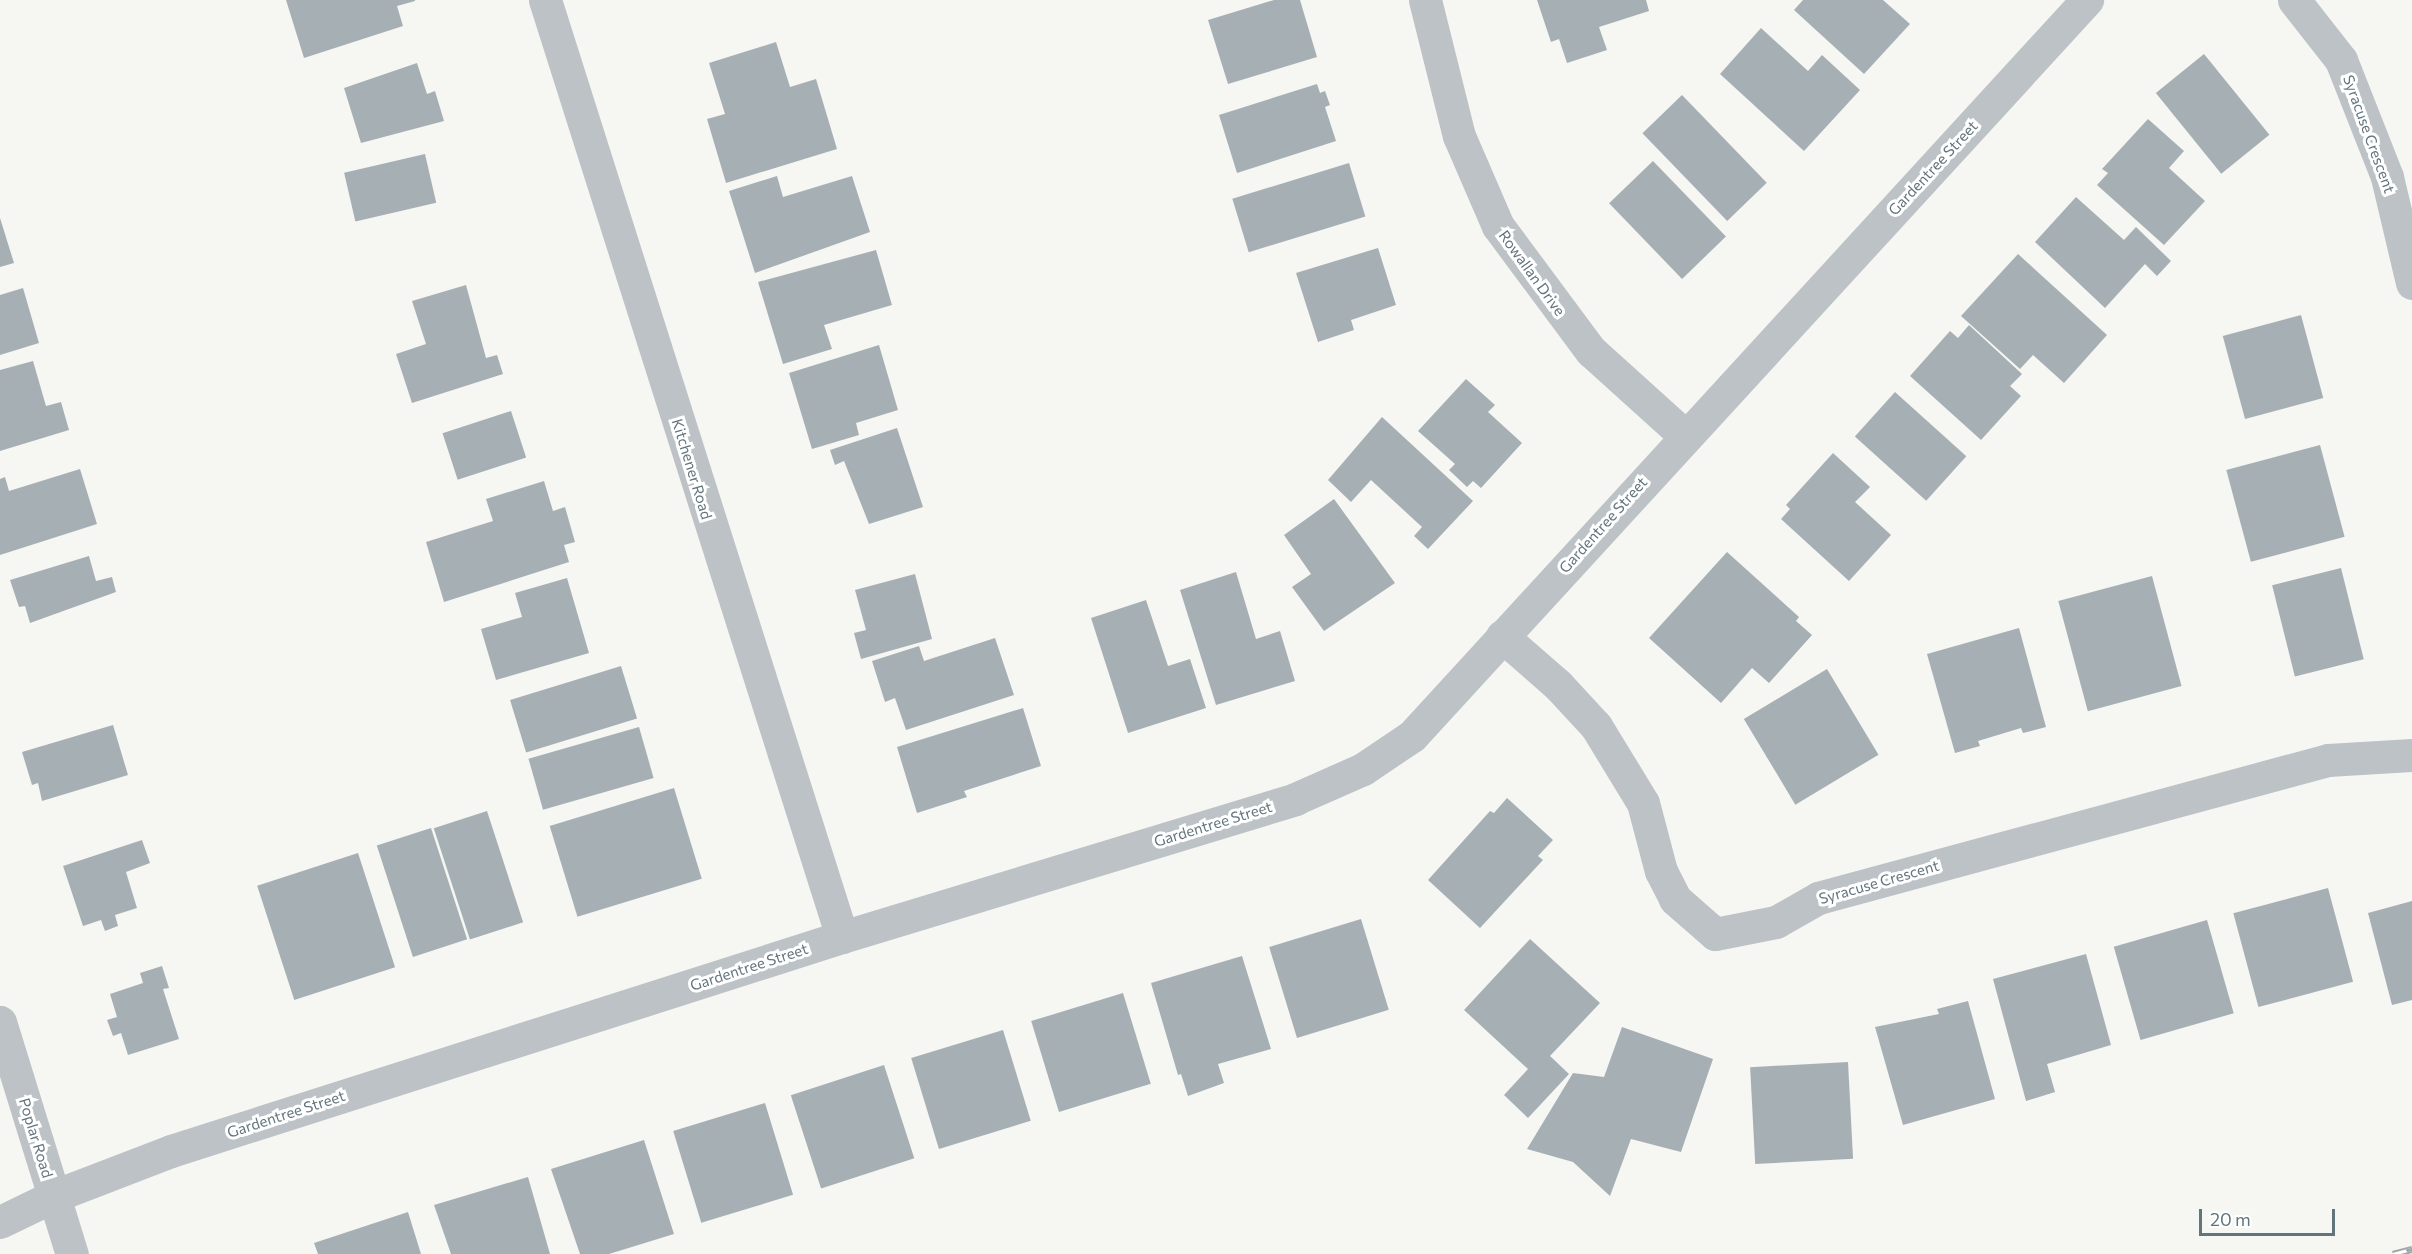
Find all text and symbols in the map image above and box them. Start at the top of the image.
street label: Syracuse Crescent [2339,73,2399,195]
street label: Gardentree Street [1885,117,1981,219]
street label: Rowallan Drive [1495,227,1569,319]
street label: Kitchener Road [668,417,716,521]
street label: Gardentree Street [1555,473,1651,577]
street label: Gardentree Street [1152,797,1274,851]
street label: Syracuse Crescent [1817,856,1941,908]
street label: Gardentree Street [688,939,810,995]
street label: Gardentree Street [225,1086,347,1142]
street label: Poplar Road [15,1096,57,1180]
scale bar [2202,1197,2338,1235]
text: 20 m [2210,1208,2251,1230]

